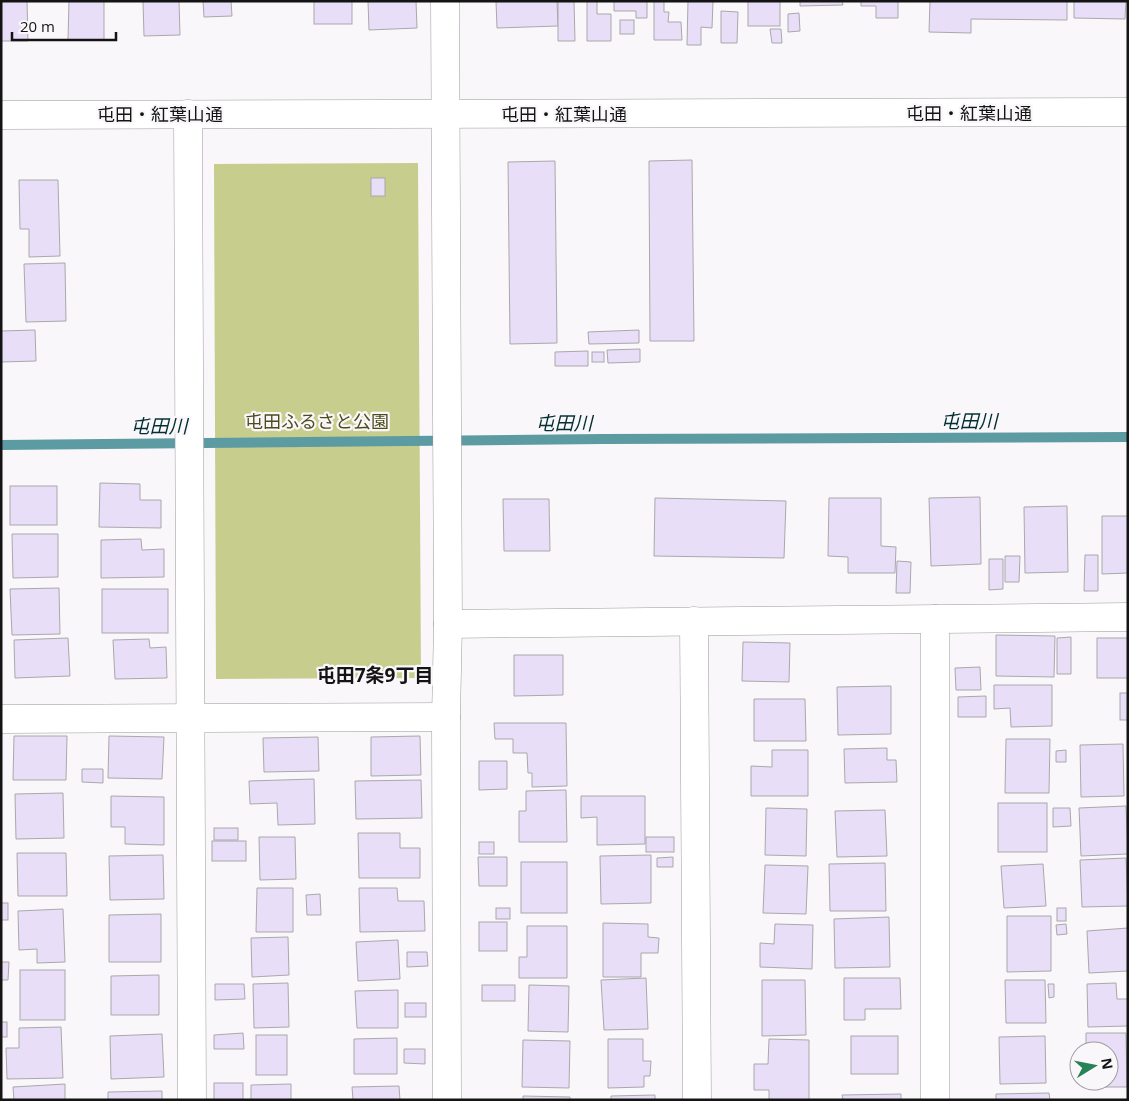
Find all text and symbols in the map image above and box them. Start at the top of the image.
scale bar [12,10,116,42]
text: 20 m [20,16,55,36]
street label: 屯田・紅葉山通 [906,101,1032,125]
street label: 屯田・紅葉山通 [97,102,223,126]
street label: 屯田・紅葉山通 [501,102,627,126]
water label: 屯田川 [940,408,999,434]
park label: 屯田ふるさと公園 [245,409,389,433]
water label: 屯田川 [535,410,594,436]
water label: 屯田川 [130,413,189,439]
district label: 屯田7条9丁目 [317,662,433,688]
north arrow [1069,1041,1119,1091]
text: N [1097,1056,1118,1071]

